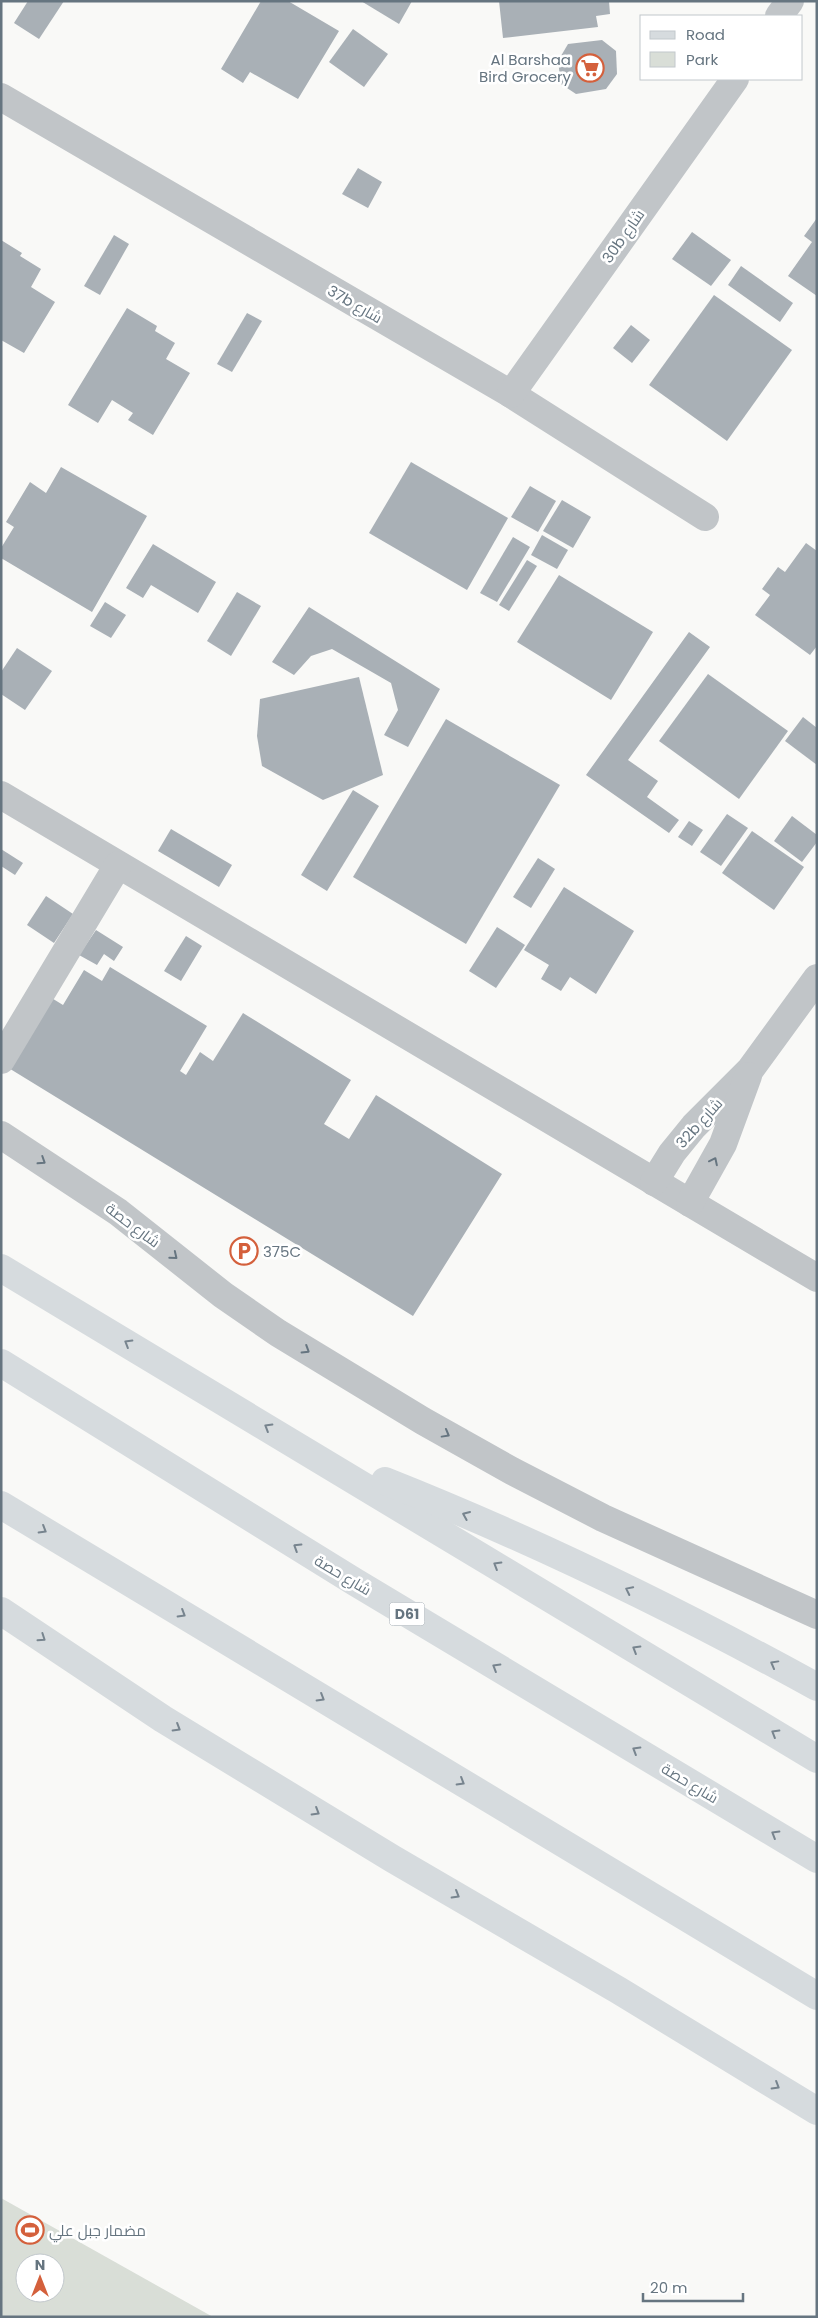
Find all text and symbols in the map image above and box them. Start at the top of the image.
legend [640,15,803,80]
text: Road [686,24,725,45]
place label: Al Barshaa Bird Grocery [479,49,572,87]
text: Park [686,49,718,70]
supermarket icon: Al Barshaa Bird Grocery [575,53,605,83]
street label: 30b شارع [597,205,650,268]
street label: 37b شارع [323,280,386,329]
street label: 32b شارع [671,1093,728,1153]
one-way arrow [37,1155,46,1164]
one-way arrow [708,1157,718,1166]
street label: شارع حصة [101,1198,164,1253]
parking icon: 375C [229,1236,259,1266]
place label: 375C [263,1241,301,1262]
one-way arrow [169,1250,178,1259]
one-way arrow [125,1340,134,1350]
one-way arrow [301,1344,310,1354]
one-way arrow [264,1423,273,1433]
one-way arrow [440,1427,449,1437]
one-way arrow [462,1510,471,1521]
one-way arrow [37,1524,47,1533]
one-way arrow [294,1543,303,1553]
street label: شارع حصة [310,1550,375,1601]
one-way arrow [494,1562,503,1572]
one-way arrow [626,1586,635,1596]
road number: D61 [390,1602,424,1626]
one-way arrow [177,1607,186,1617]
one-way arrow [36,1632,46,1641]
one-way arrow [633,1646,642,1656]
one-way arrow [770,1660,779,1670]
one-way arrow [493,1663,502,1673]
one-way arrow [316,1691,325,1701]
one-way arrow [172,1721,181,1731]
one-way arrow [772,1730,781,1740]
one-way arrow [632,1747,641,1757]
street label: شارع حصة [657,1758,722,1809]
one-way arrow [455,1775,464,1785]
one-way arrow [311,1806,320,1816]
one-way arrow [771,1830,780,1840]
one-way arrow [450,1889,459,1899]
one-way arrow [771,2080,780,2090]
sports icon: مضمار جبل علي [15,2215,45,2245]
place label: مضمار جبل علي [49,2220,146,2243]
north arrow [15,2253,65,2303]
text: N [35,2255,45,2275]
scale bar [643,2270,743,2302]
text: 20 m [650,2277,688,2298]

